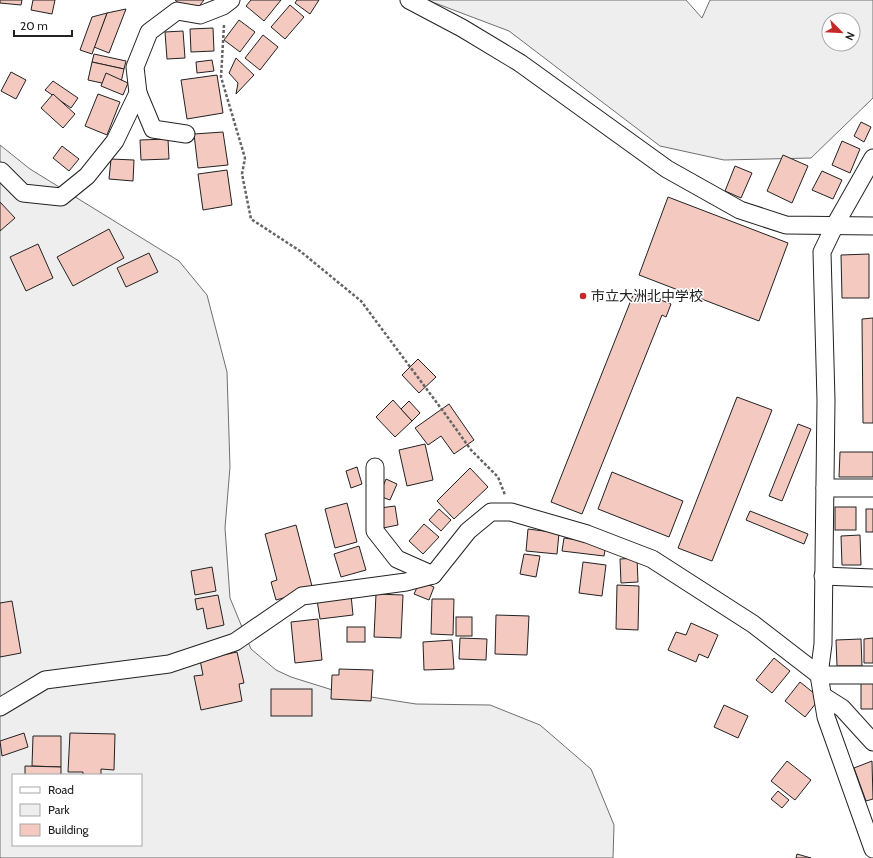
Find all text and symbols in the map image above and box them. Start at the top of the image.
scale bar [14,12,72,38]
north arrow [821,12,861,52]
text: 20 m [20,18,48,33]
text: N [842,30,858,42]
place label: 市立大洲北中学校 [591,287,703,305]
marker: 市立大洲北中学校 [578,291,588,301]
legend [12,774,142,846]
text: Road [48,782,74,797]
text: Park [48,802,70,817]
text: Building [48,822,90,837]

